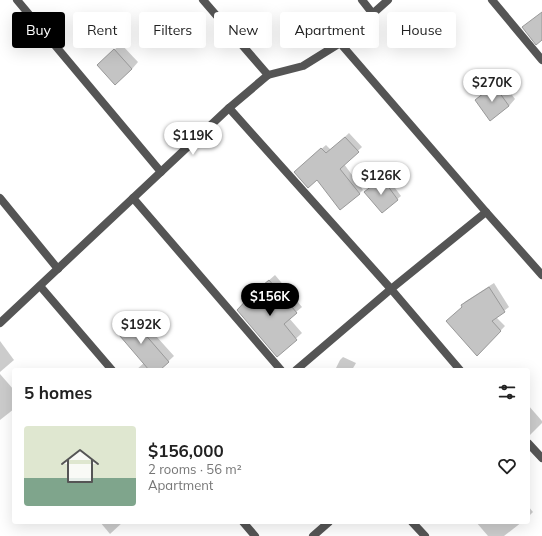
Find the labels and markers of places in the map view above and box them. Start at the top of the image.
pin: $270K [464,69,520,103]
pin: $119K [165,122,221,156]
pin: $126K [353,162,409,196]
pin: $156K [242,283,298,317]
pin: $192K [113,311,169,345]

